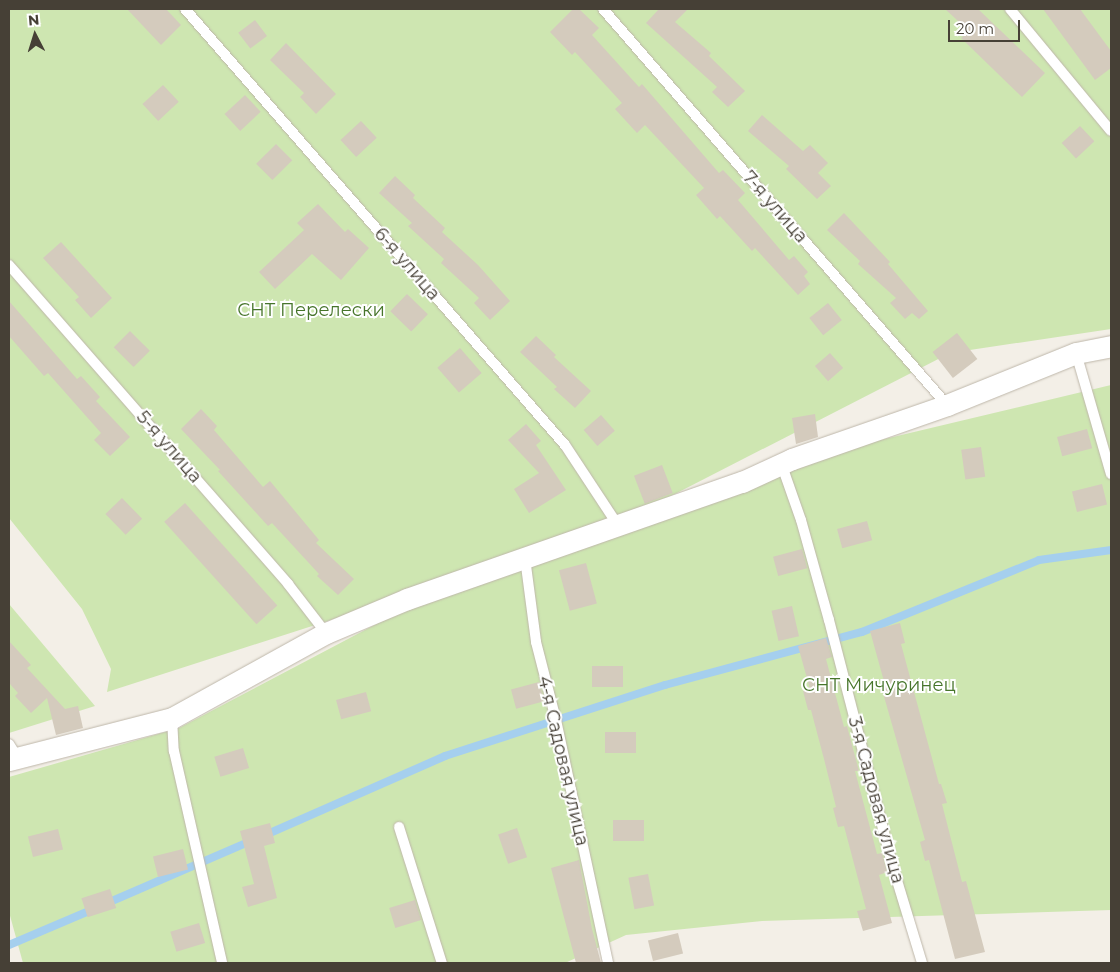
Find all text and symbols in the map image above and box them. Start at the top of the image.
north arrow [10,10,60,60]
scale bar [950,10,1022,42]
text: N [27,11,40,30]
text: 20 m [956,19,994,38]
street label: 7-я улица [738,167,812,247]
street label: 6-я улица [370,223,444,305]
park label: СНТ Перелески [237,299,385,321]
street label: 5-я улица [132,407,206,487]
street label: 4-я Садовая улица [533,674,593,848]
park label: СНТ Мичуринец [802,674,956,696]
street label: 3-я Садовая улица [843,714,909,886]

